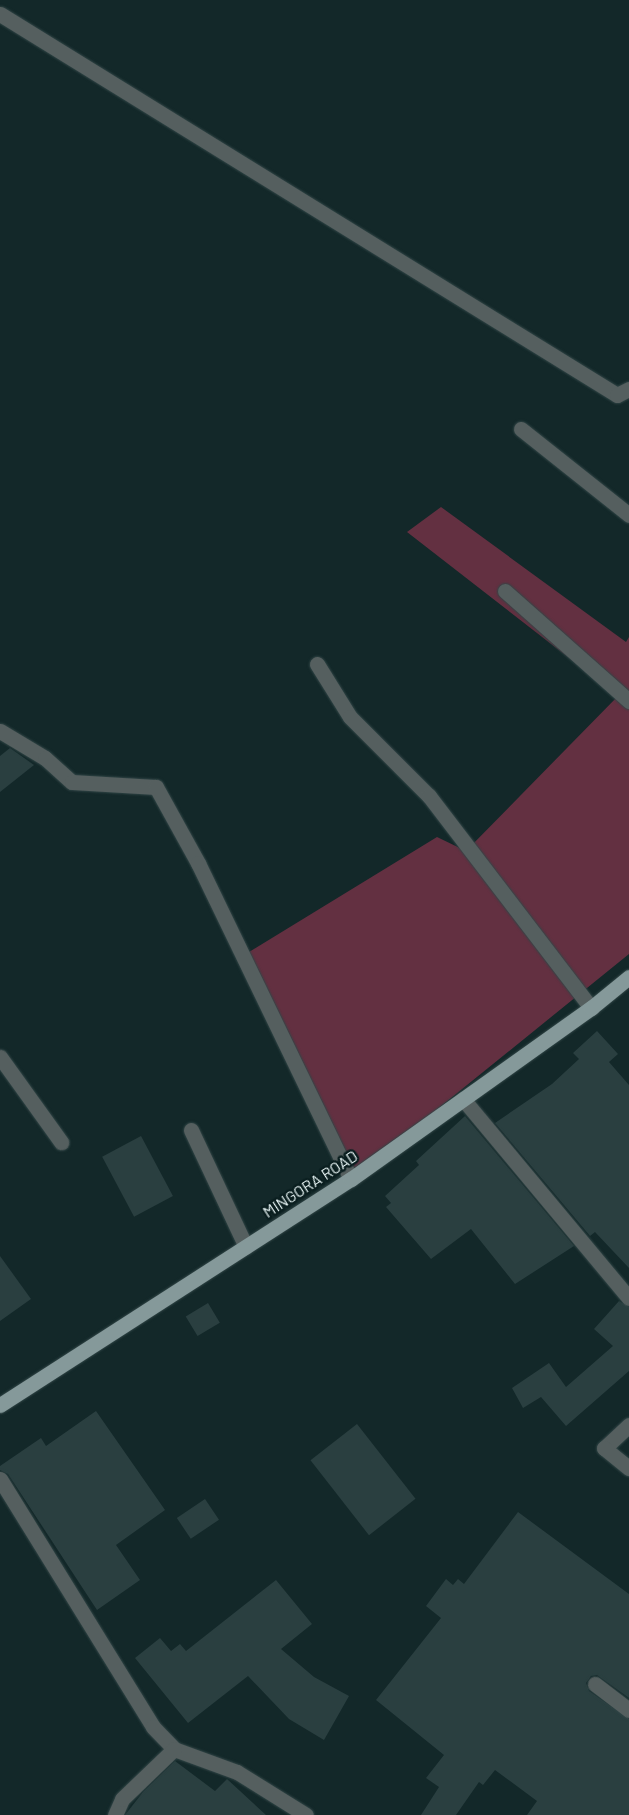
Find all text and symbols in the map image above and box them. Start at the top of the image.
street label: MINGORA ROAD [259,1146,361,1222]

